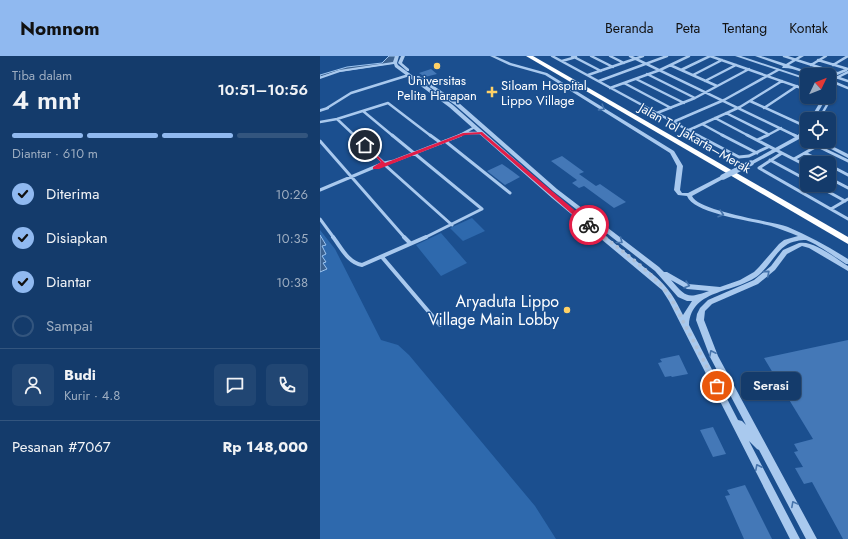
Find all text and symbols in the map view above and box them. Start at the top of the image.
text: Nomnom [20,15,100,42]
text: Beranda [605,18,654,38]
text: Peta [676,18,700,38]
text: Tentang [722,18,767,38]
text: Kontak [789,18,828,38]
marker: Universitas Pelita Harapan [432,61,442,71]
text: Tiba dalam [12,66,72,85]
north arrow [800,68,836,104]
map controls [800,68,836,192]
place label: Universitas Pelita Harapan [397,71,477,105]
place label: Siloam Hospital Lippo Village [501,76,587,110]
text: 10:51–10:56 [217,79,308,101]
text: 4 mnt [12,81,80,119]
marker: Siloam Hospital Lippo Village [486,86,498,98]
street label: Jalan Tol Jakarta–Merak [634,97,755,178]
one-way arrow [598,104,605,111]
button: locate [800,112,836,148]
pin [348,128,382,162]
icon: home [354,134,376,156]
text: Diantar · 610 m [12,144,98,163]
button: layers [800,156,836,192]
icon: check [12,183,34,205]
text: Diterima [46,183,99,205]
text: 10:26 [276,185,308,204]
courier [569,205,609,245]
one-way arrow [717,209,724,218]
icon: bike [578,214,600,236]
icon: check [12,227,34,249]
text: Disiapkan [46,227,108,249]
text: 10:35 [276,229,308,248]
one-way arrow [616,236,623,243]
icon: check [12,271,34,293]
text: Diantar [46,271,91,293]
one-way arrow [762,271,769,278]
text: 10:38 [276,273,308,292]
one-way arrow [684,280,691,289]
place label: Aryaduta Lippo Village Main Lobby [428,290,560,331]
marker: Aryaduta Lippo Village Main Lobby [562,305,572,315]
text: Sampai [46,315,93,337]
one-way arrow [709,350,717,357]
button: person [12,364,54,406]
text: Budi [64,364,96,386]
button: chat [214,364,256,406]
button: phone [266,364,308,406]
pin [700,369,734,403]
callout: Serasi [741,372,801,400]
icon: bag [706,375,728,397]
text: Serasi [753,376,789,395]
text: Kurir · 4.8 [64,386,120,405]
text: Pesanan #7067 [12,436,111,458]
text: Rp 148,000 [223,436,308,458]
one-way arrow [756,464,763,471]
one-way arrow [791,501,799,509]

